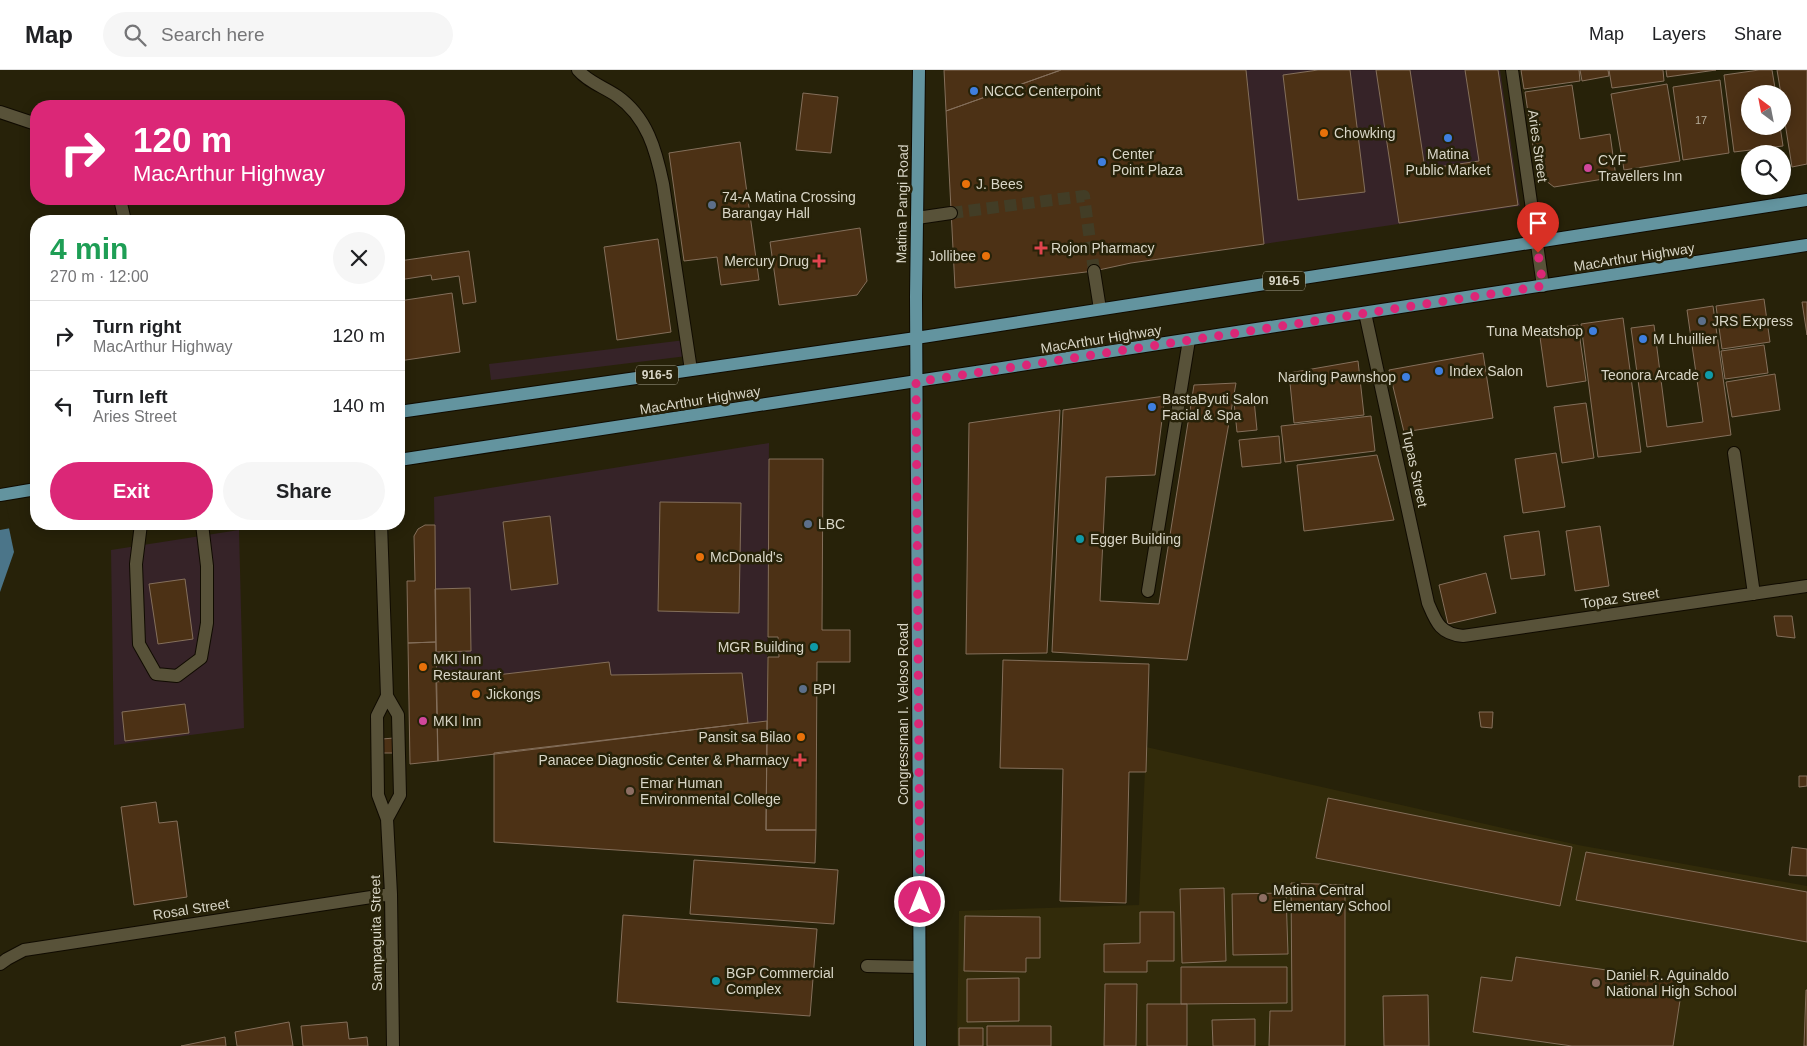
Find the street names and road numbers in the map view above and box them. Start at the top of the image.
street label: Aries Street [1525,109,1551,183]
street label: Matina Pangi Road [893,144,911,264]
street label: MacArthur Highway [1572,240,1696,274]
road number: 916-5 [1263,272,1305,290]
street label: MacArthur Highway [1039,322,1163,356]
road number: 916-5 [636,366,678,384]
street label: MacArthur Highway [638,383,762,417]
street label: Tupas Street [1399,427,1431,509]
street label: Topaz Street [1580,585,1660,611]
street label: Congressman I. Veloso Road [895,623,911,805]
street label: Sampaguita Street [367,875,385,991]
street label: Rosal Street [152,895,230,923]

